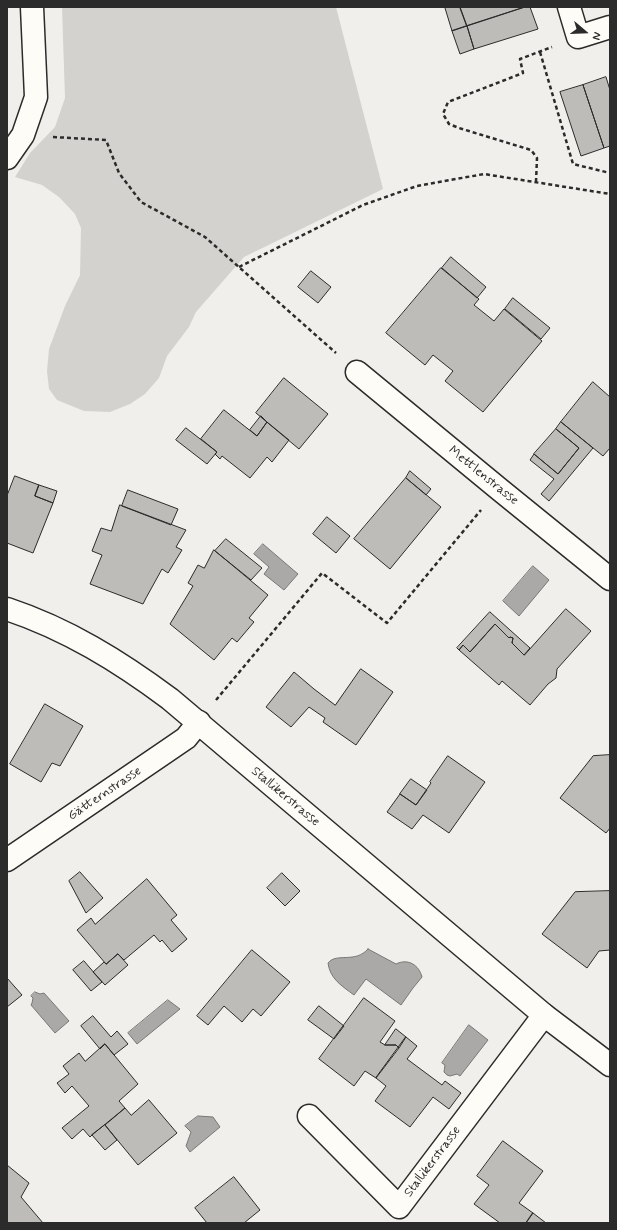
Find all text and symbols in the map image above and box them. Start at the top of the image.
north arrow [565,12,605,52]
text: N [589,30,604,42]
street label: Mettlenstrasse [445,443,521,509]
street label: Gätternstrasse [65,764,145,824]
street label: Stallikerstrasse [248,764,322,830]
street label: Stallikerstrasse [401,1124,465,1200]

